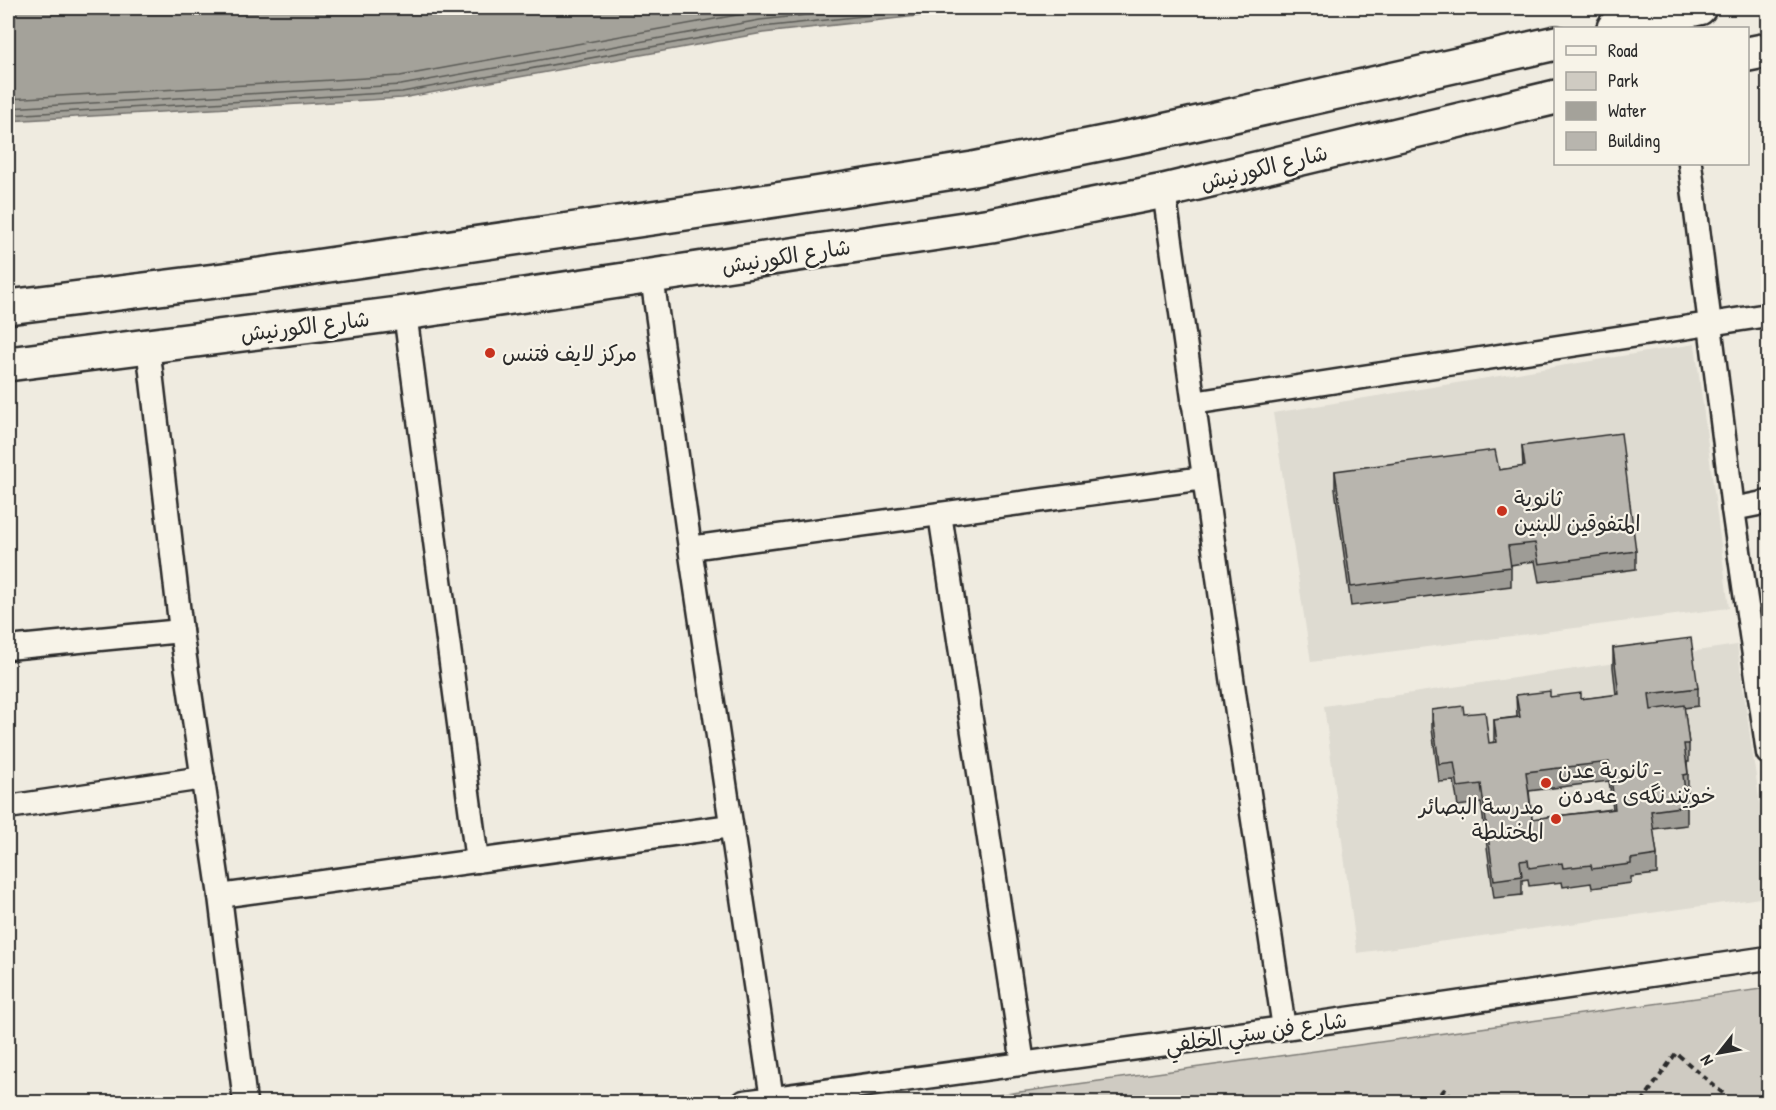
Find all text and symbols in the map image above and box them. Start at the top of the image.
legend [1554,27,1749,165]
text: Road [1608,38,1638,63]
text: Park [1608,68,1639,93]
text: Water [1608,98,1646,123]
text: Building [1608,128,1660,153]
street label: شارع الكورنيش [1197,137,1331,198]
street label: شارع الكورنيش [719,231,853,282]
street label: شارع الكورنيش [239,303,371,350]
place label: مركز لايف فتنس [502,338,637,368]
marker: مركز لايف فتنس [483,346,497,360]
place label: ثانوية المتفوقين للبنين [1514,483,1641,538]
marker: ثانوية المتفوقين للبنين [1495,504,1509,518]
place label: ثانوية عدن - خوێندنگەی عەدەن [1558,755,1716,810]
marker: ثانوية عدن - خوێندنگەی عەدەن [1539,776,1553,790]
place label: مدرسة البصائر المختلطة [1417,791,1544,846]
marker: مدرسة البصائر المختلطة [1549,812,1563,826]
street label: شارع فن ستي الخلفي [1163,1004,1350,1065]
north arrow [1689,1023,1749,1083]
text: N [1694,1051,1718,1070]

